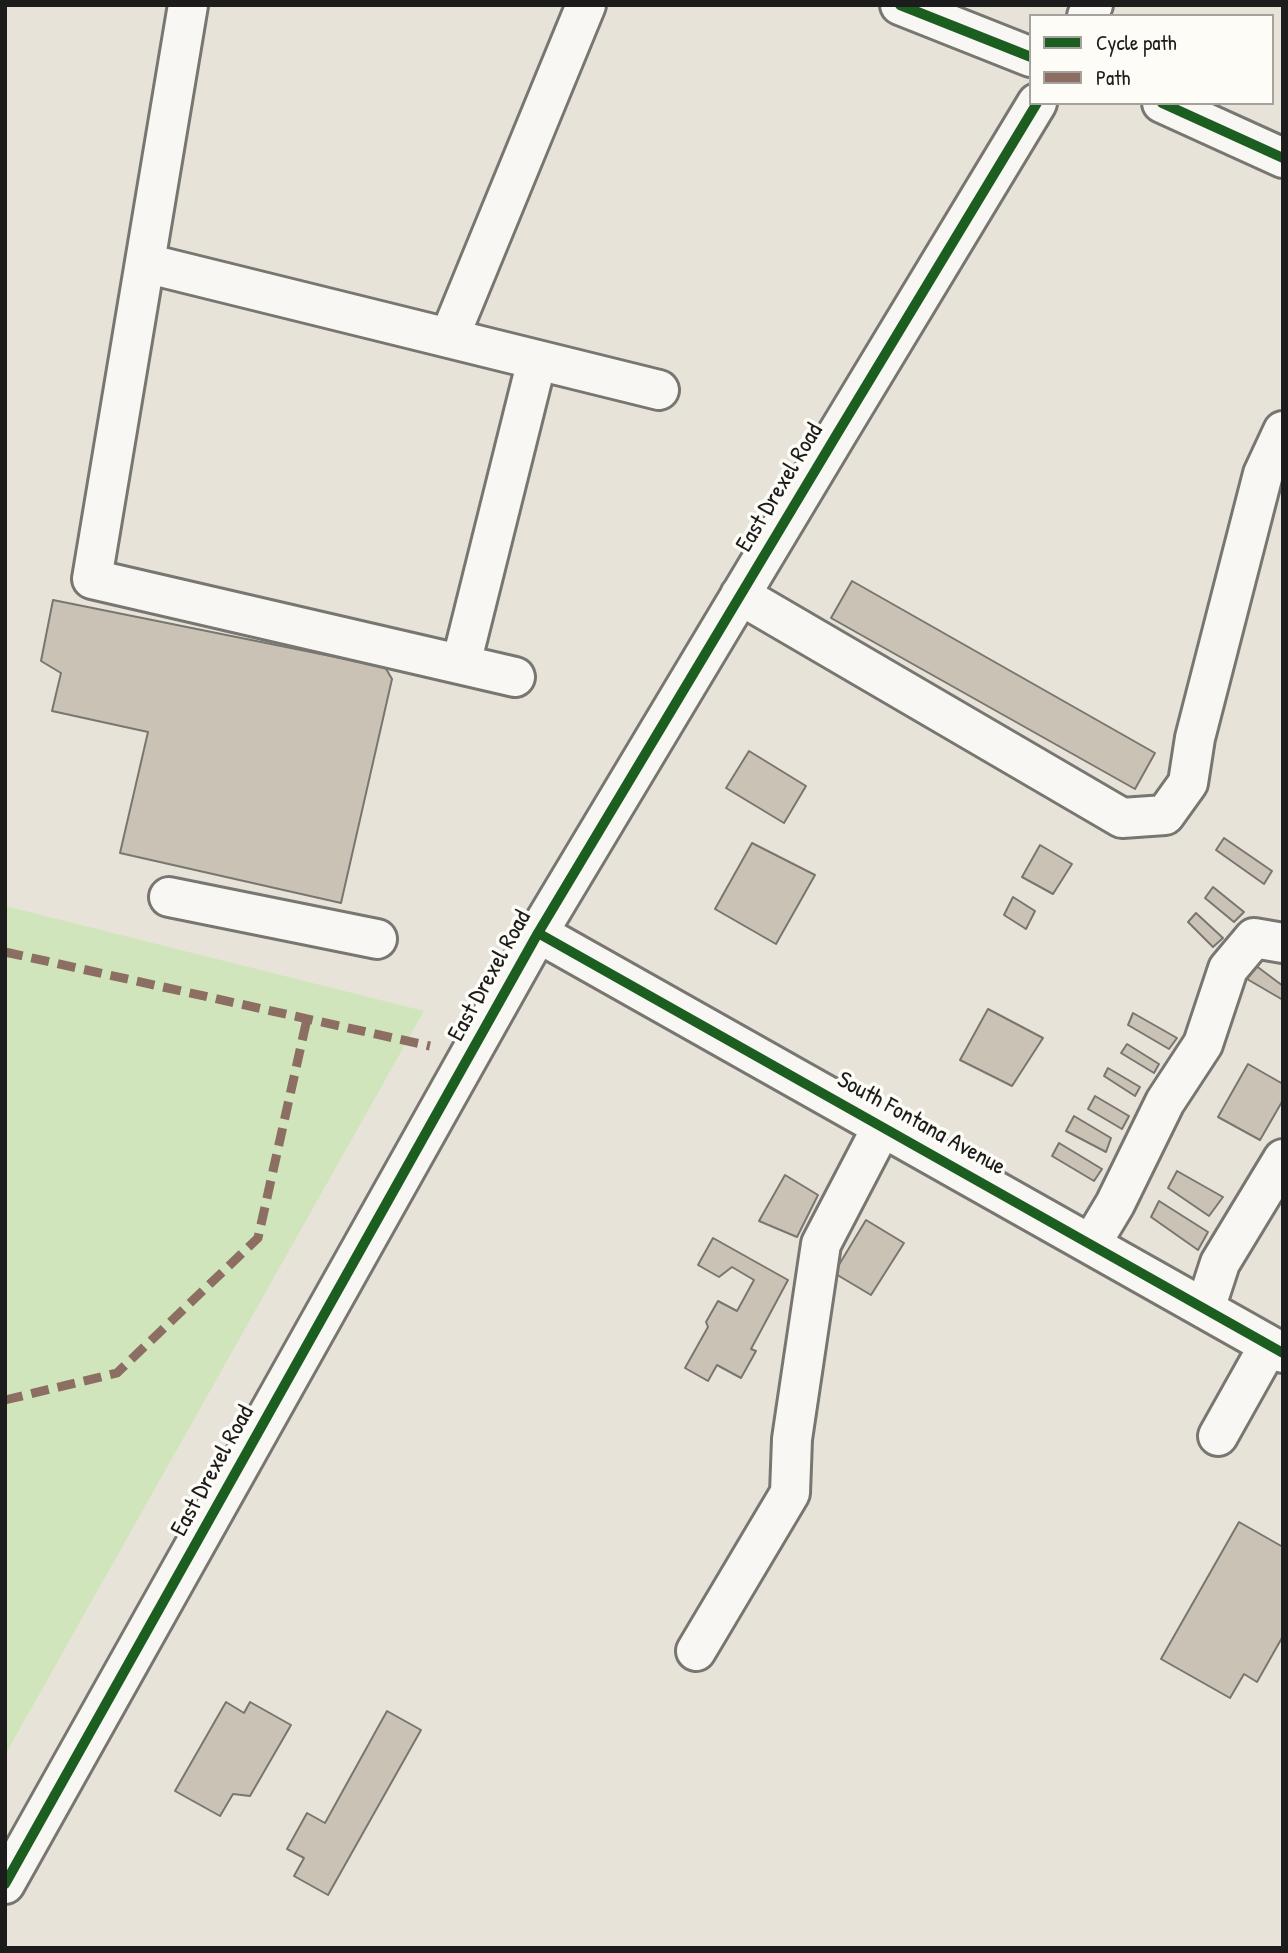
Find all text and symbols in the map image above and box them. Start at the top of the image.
legend [1029,14,1274,105]
text: Cycle path [1096,28,1177,57]
text: Path [1096,63,1130,92]
street label: East Drexel Road [730,419,830,557]
street label: East Drexel Road [442,906,538,1046]
street label: South Fontana Avenue [832,1066,1010,1182]
street label: East Drexel Road [165,1401,261,1541]

